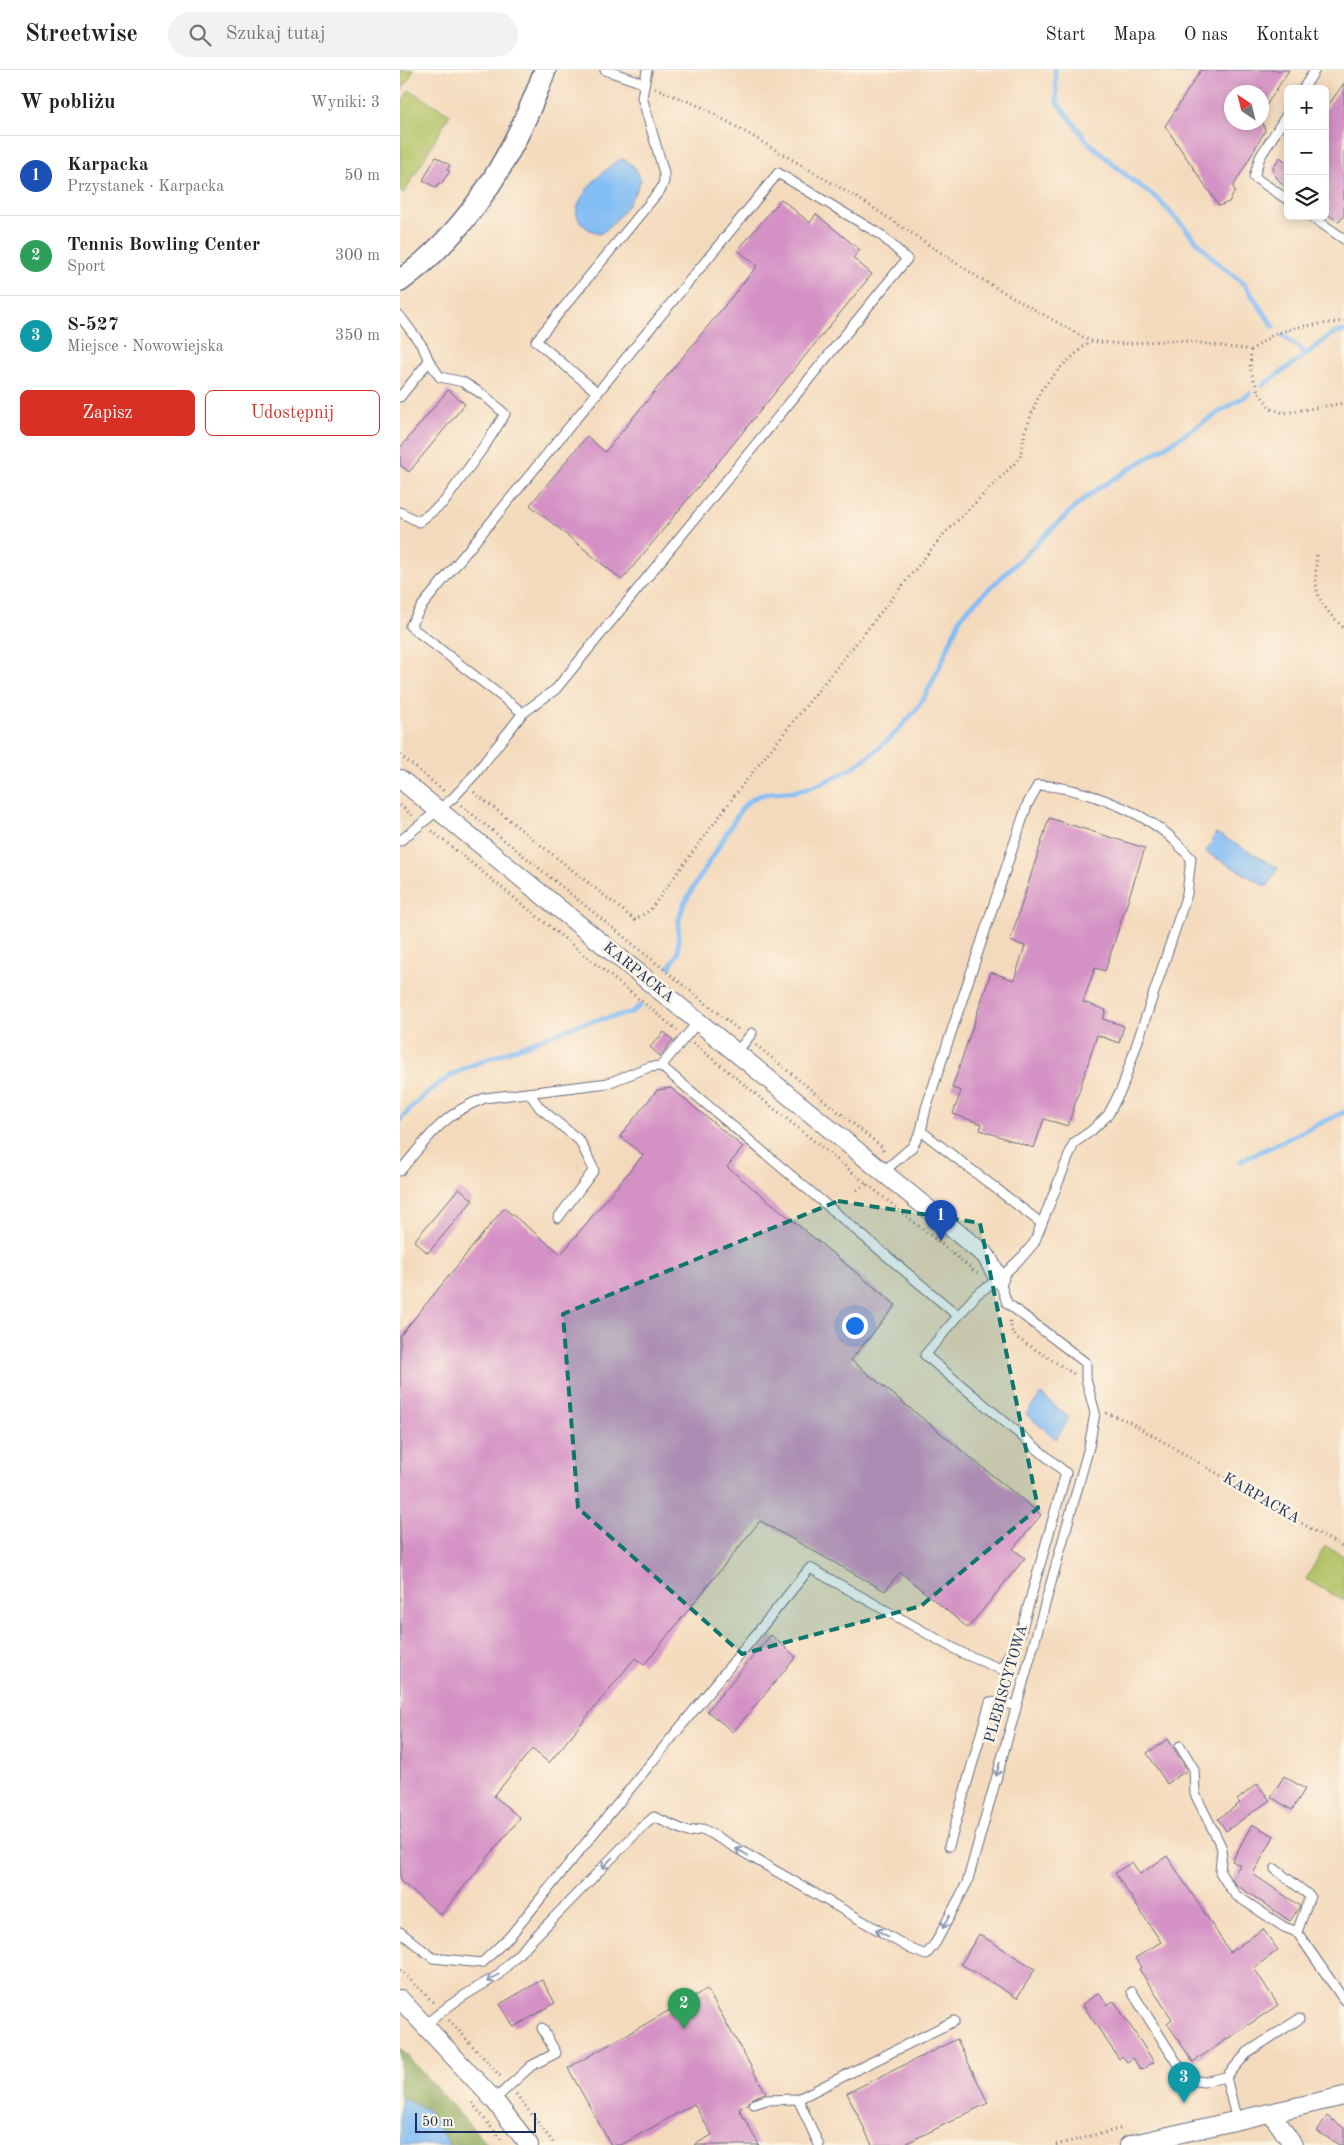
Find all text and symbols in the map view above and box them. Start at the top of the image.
search box [168,12,518,57]
icon: search [186,21,214,49]
text: Streetwise [25,23,138,47]
text: Szukaj tutaj [226,25,326,44]
text: Start [1046,26,1086,44]
text: Mapa [1114,26,1156,44]
text: O nas [1184,26,1228,44]
text: Kontakt [1256,26,1319,44]
north arrow [1224,85,1269,130]
map controls [1284,85,1329,220]
button: + [1284,85,1329,130]
text: W pobliżu [20,92,115,113]
text: Wyniki: 3 [311,95,380,111]
button: − [1284,130,1329,175]
text: Karpacka [67,156,149,175]
text: 1 [31,168,41,184]
text: 50 m [344,168,380,184]
button: layers [1284,175,1329,220]
text: Przystanek · Karpacka [67,179,224,195]
text: Tennis Bowling Center [67,236,260,255]
text: 2 [31,248,41,264]
text: 300 m [335,248,380,264]
text: Sport [67,259,105,275]
text: S-527 [67,316,119,335]
text: 3 [31,328,41,344]
text: 350 m [335,328,380,344]
text: Miejsce · Nowowiejska [67,339,224,355]
button: Zapisz [20,390,195,436]
button: Udostępnij [205,390,380,436]
street label: KARPACKA [600,940,677,1006]
pin: 1 [925,1200,957,1241]
your location [842,1313,868,1339]
street label: KARPACKA [1220,1471,1303,1527]
street label: PLEBISCYTOWA [983,1623,1031,1745]
one-way arrow [993,1761,1002,1777]
one-way arrow [735,1846,749,1856]
one-way arrow [601,1857,613,1869]
one-way arrow [941,1915,951,1930]
one-way arrow [875,1928,890,1938]
one-way arrow [486,1973,500,1983]
pin: 2 [668,1988,700,2029]
pin: 3 [1168,2062,1200,2103]
scale bar [415,2110,536,2133]
text: 50 m [422,2115,453,2129]

